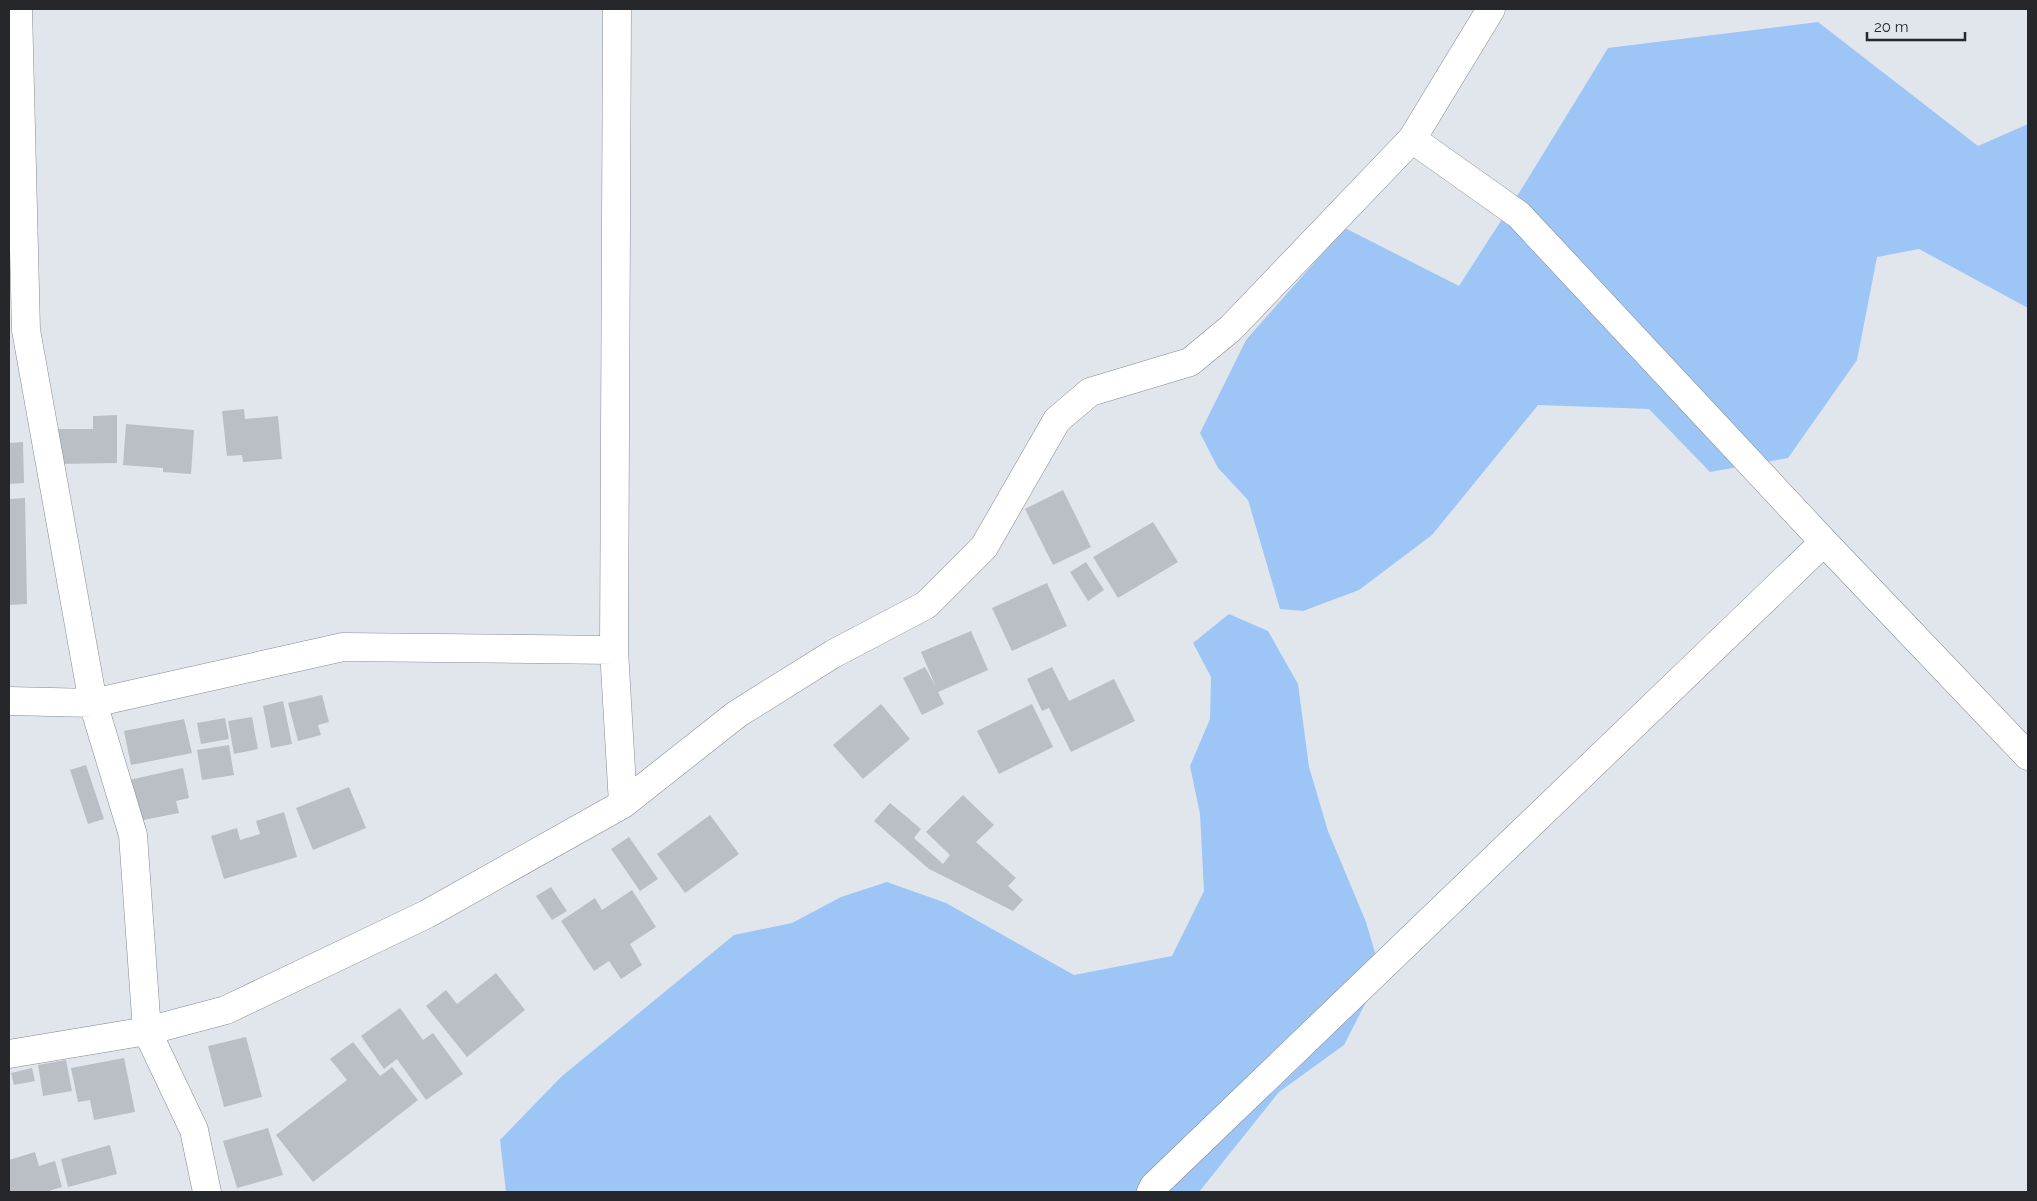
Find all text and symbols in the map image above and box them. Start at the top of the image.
scale bar [1867,10,1964,42]
text: 20 m [1874,18,1909,36]

